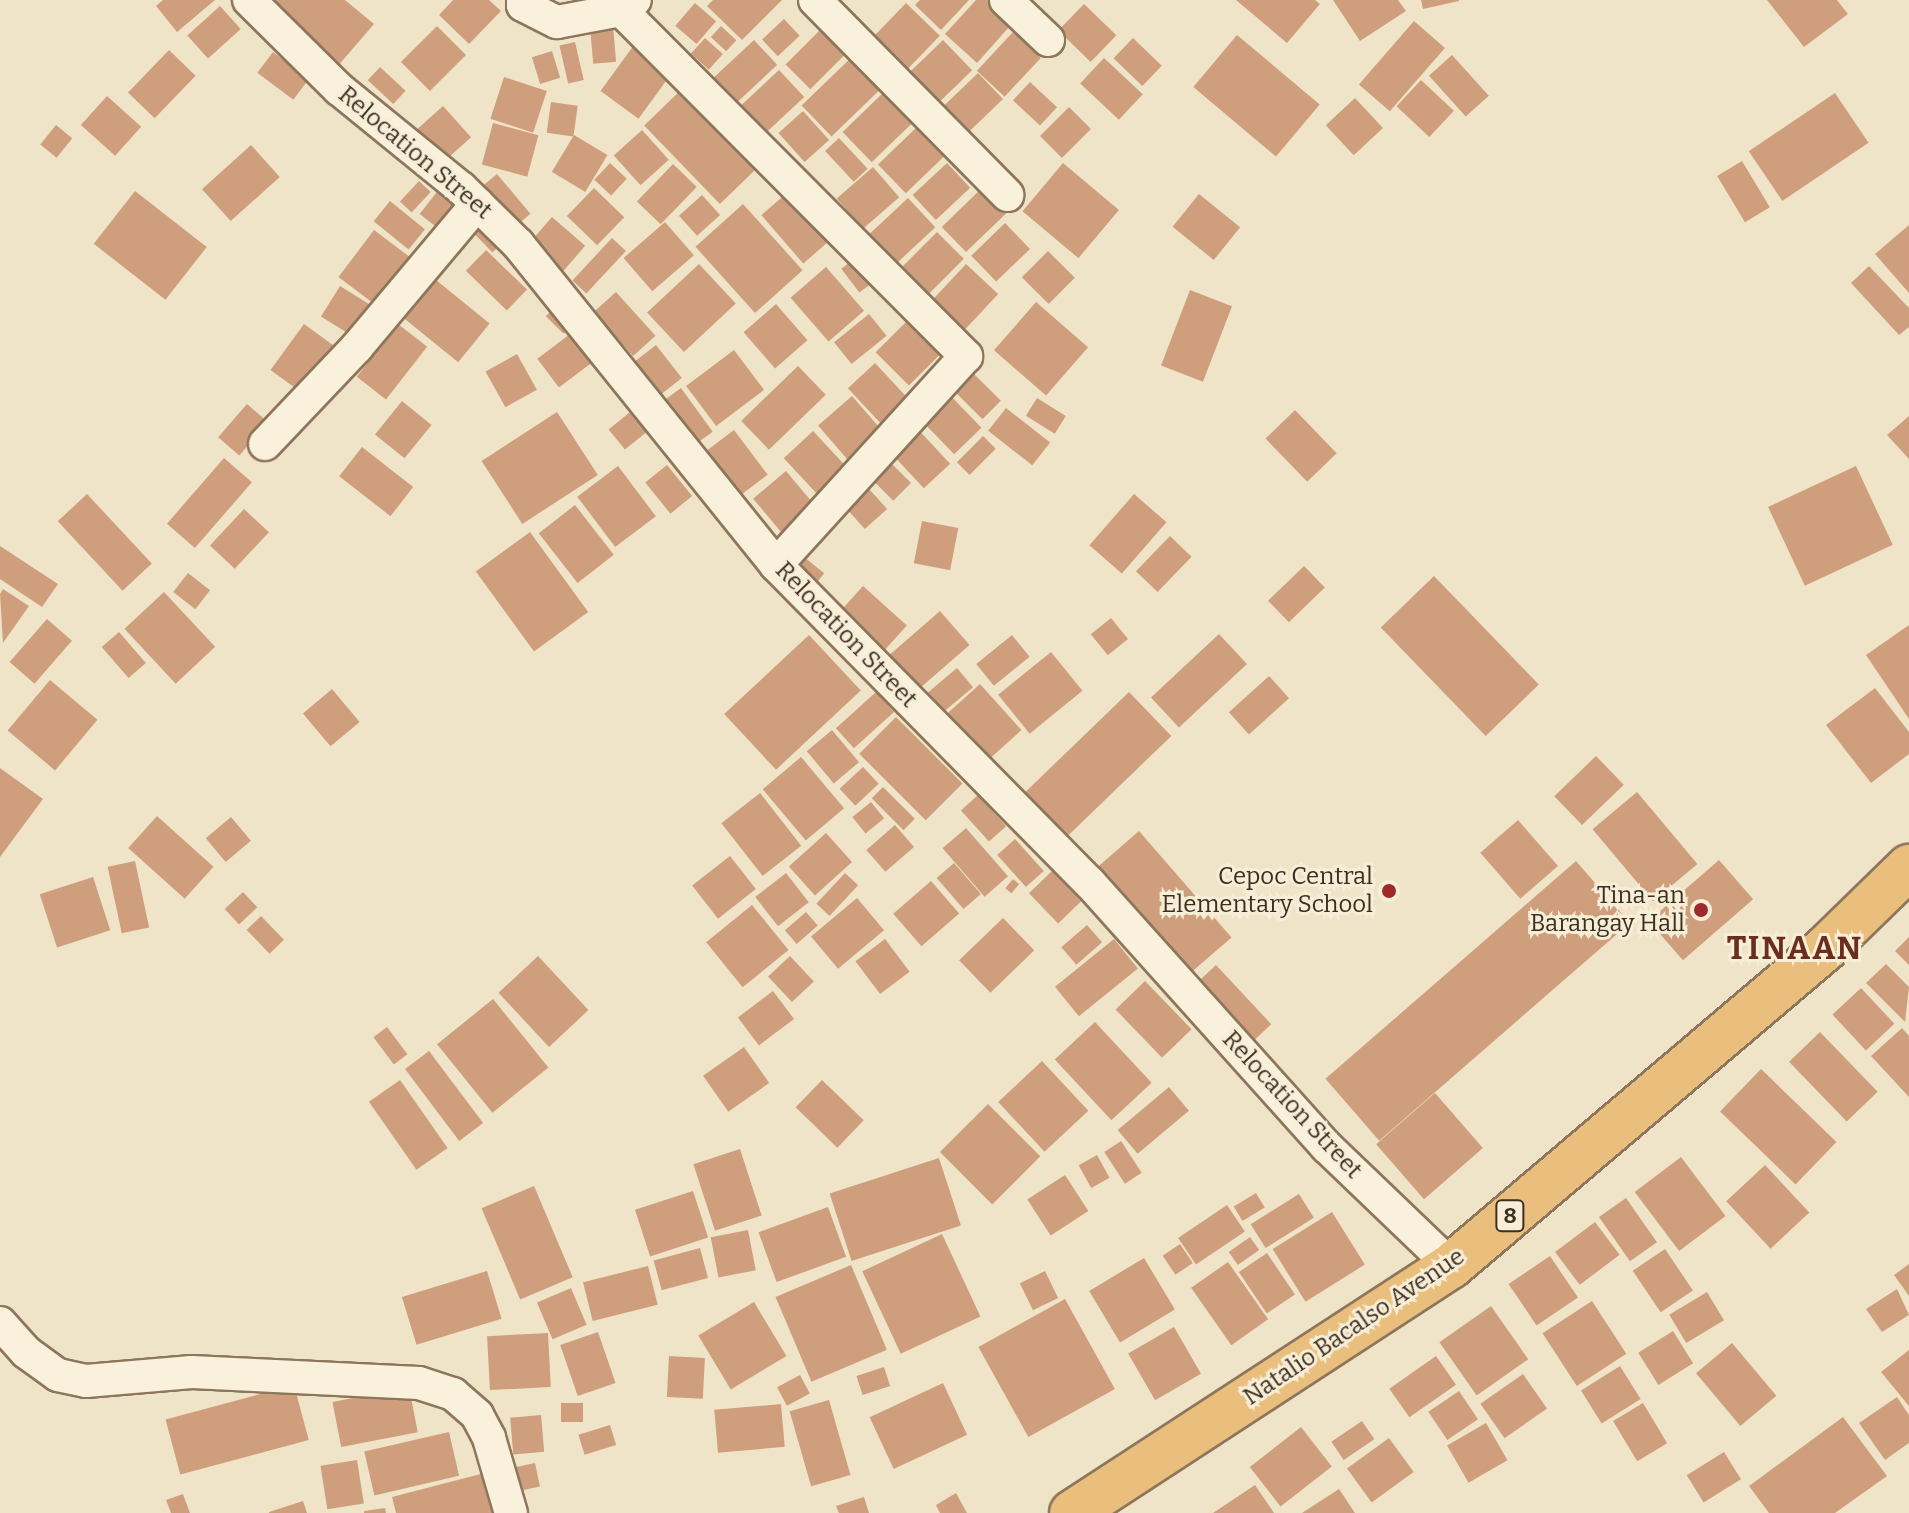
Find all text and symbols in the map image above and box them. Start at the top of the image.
street label: Relocation Street [332,80,498,226]
street label: Relocation Street [769,556,923,714]
place label: Cepoc Central Elementary School [1161,863,1373,919]
marker: Cepoc Central Elementary School [1380,882,1398,900]
place label: Tina-an Barangay Hall [1530,882,1685,938]
marker: Tina-an Barangay Hall [1692,901,1710,919]
district label: TINAAN [1727,929,1863,967]
street label: Relocation Street [1216,1025,1368,1185]
road number: 8 [1494,1198,1526,1234]
street label: Natalio Bacalso Avenue [1238,1242,1470,1412]

